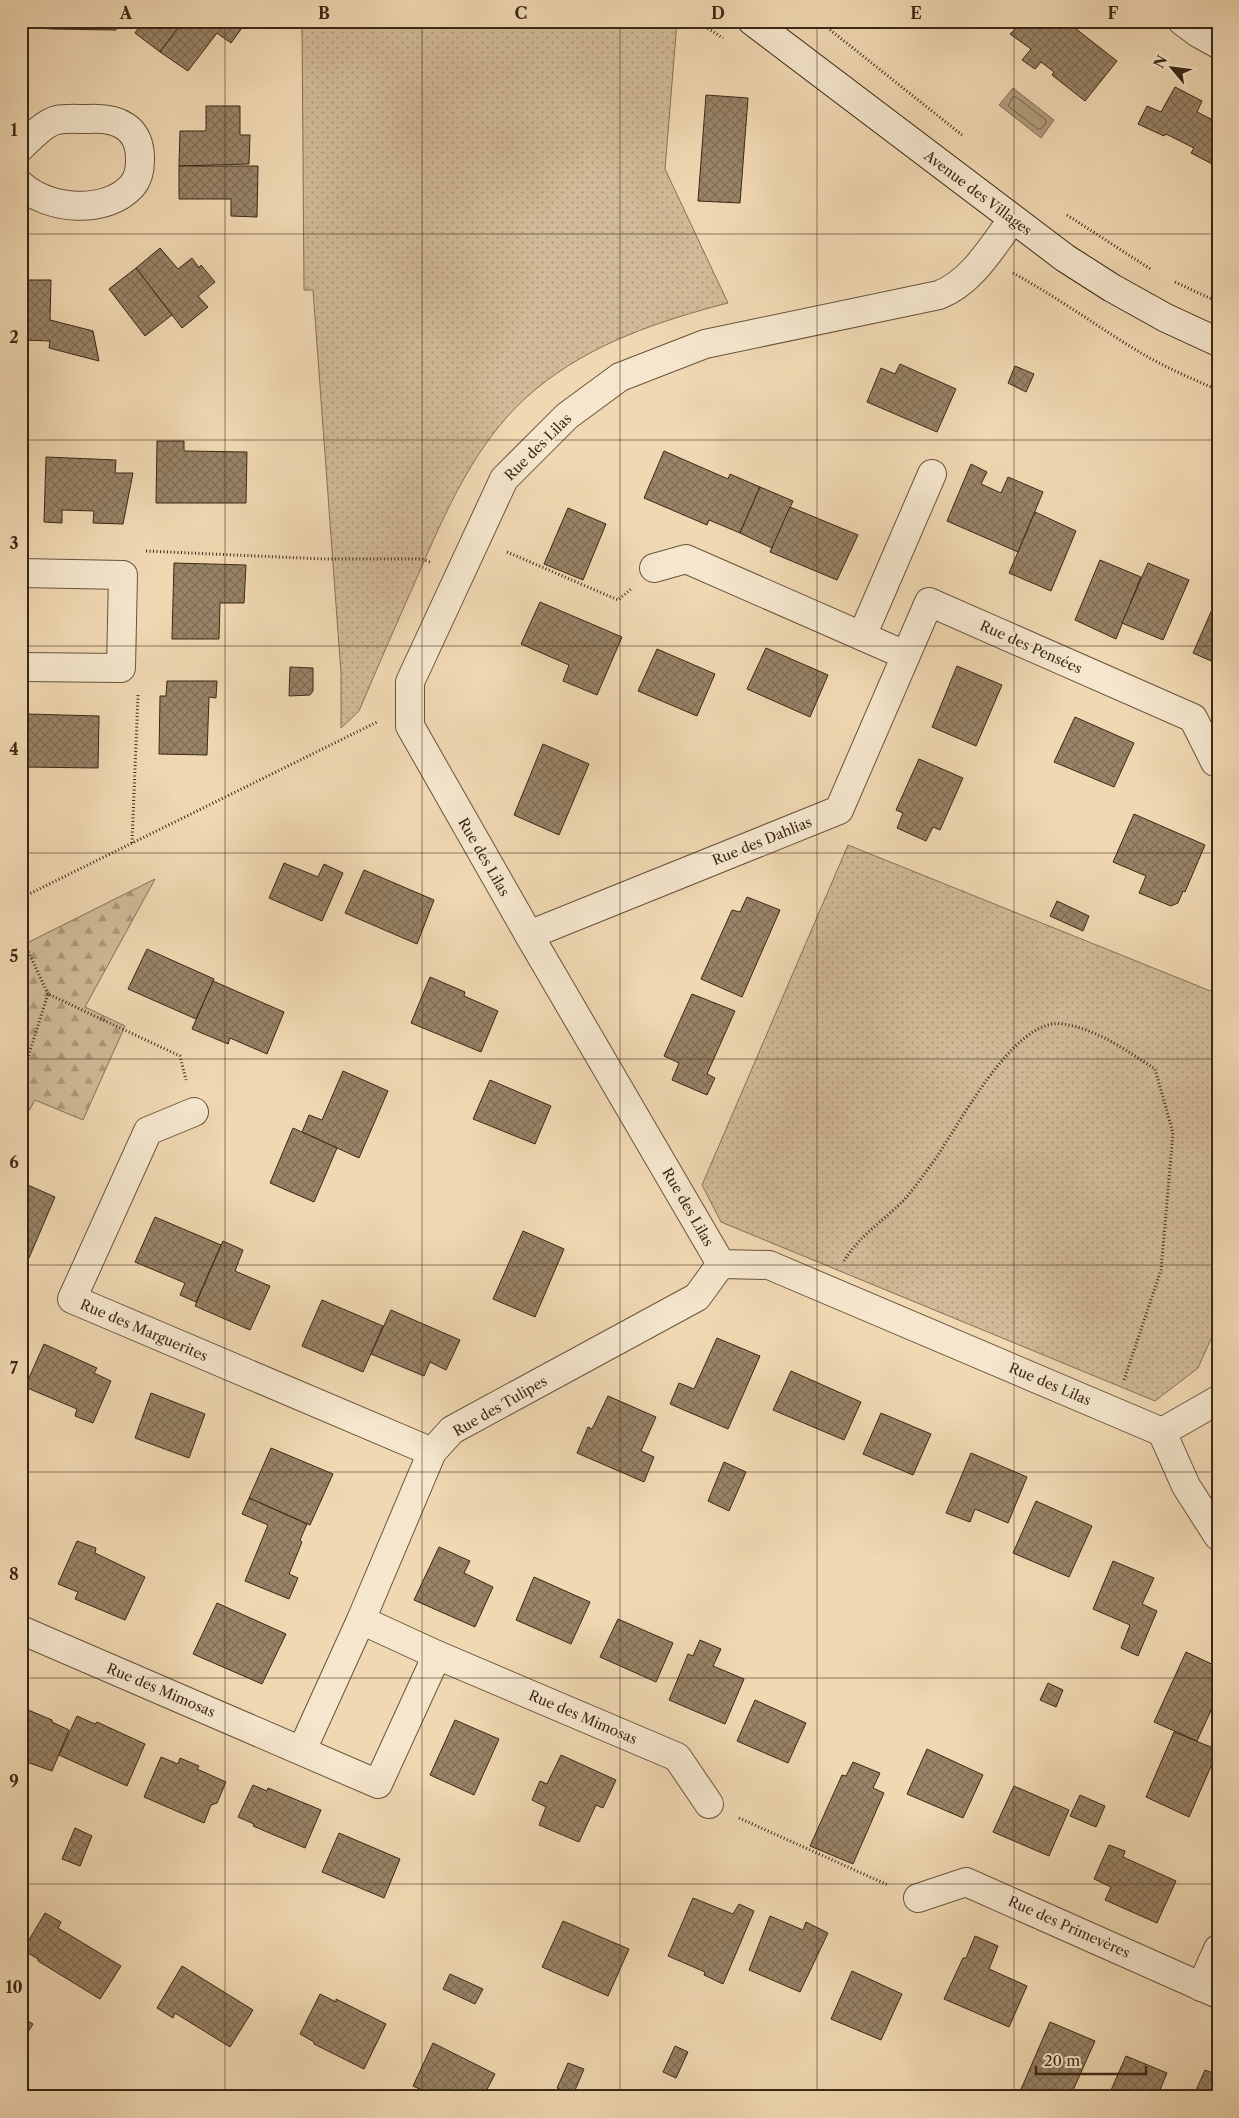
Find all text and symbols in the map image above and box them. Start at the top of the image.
text: A [119,3,133,23]
text: B [318,3,330,23]
text: C [515,3,527,23]
text: D [711,3,725,23]
text: E [910,3,922,23]
text: F [1108,3,1119,23]
north arrow [1146,42,1196,92]
text: N [1150,52,1171,71]
text: 1 [10,120,18,140]
street label: Avenue des Villages [920,146,1036,239]
text: 2 [9,327,19,347]
street label: Rue des Lilas [501,410,575,484]
text: 3 [9,533,19,553]
street label: Rue des Pensées [977,616,1085,678]
text: 4 [9,739,19,759]
street label: Rue des Dahlias [709,813,815,869]
street label: Rue des Lilas [454,815,514,899]
text: 5 [10,946,19,966]
text: 6 [9,1152,19,1172]
street label: Rue des Lilas [658,1165,718,1249]
street label: Rue des Marguerites [78,1295,210,1365]
text: 7 [10,1358,19,1378]
street label: Rue des Lilas [1006,1359,1094,1409]
street label: Rue des Tulipes [450,1372,550,1440]
text: 8 [9,1564,19,1584]
street label: Rue des Mimosas [104,1659,218,1721]
street label: Rue des Mimosas [526,1686,640,1748]
text: 9 [9,1771,19,1791]
street label: Rue des Primevères [1005,1892,1133,1962]
text: 10 [5,1977,23,1997]
scale bar [1036,2043,1146,2075]
text: 20 m [1044,2051,1080,2070]

